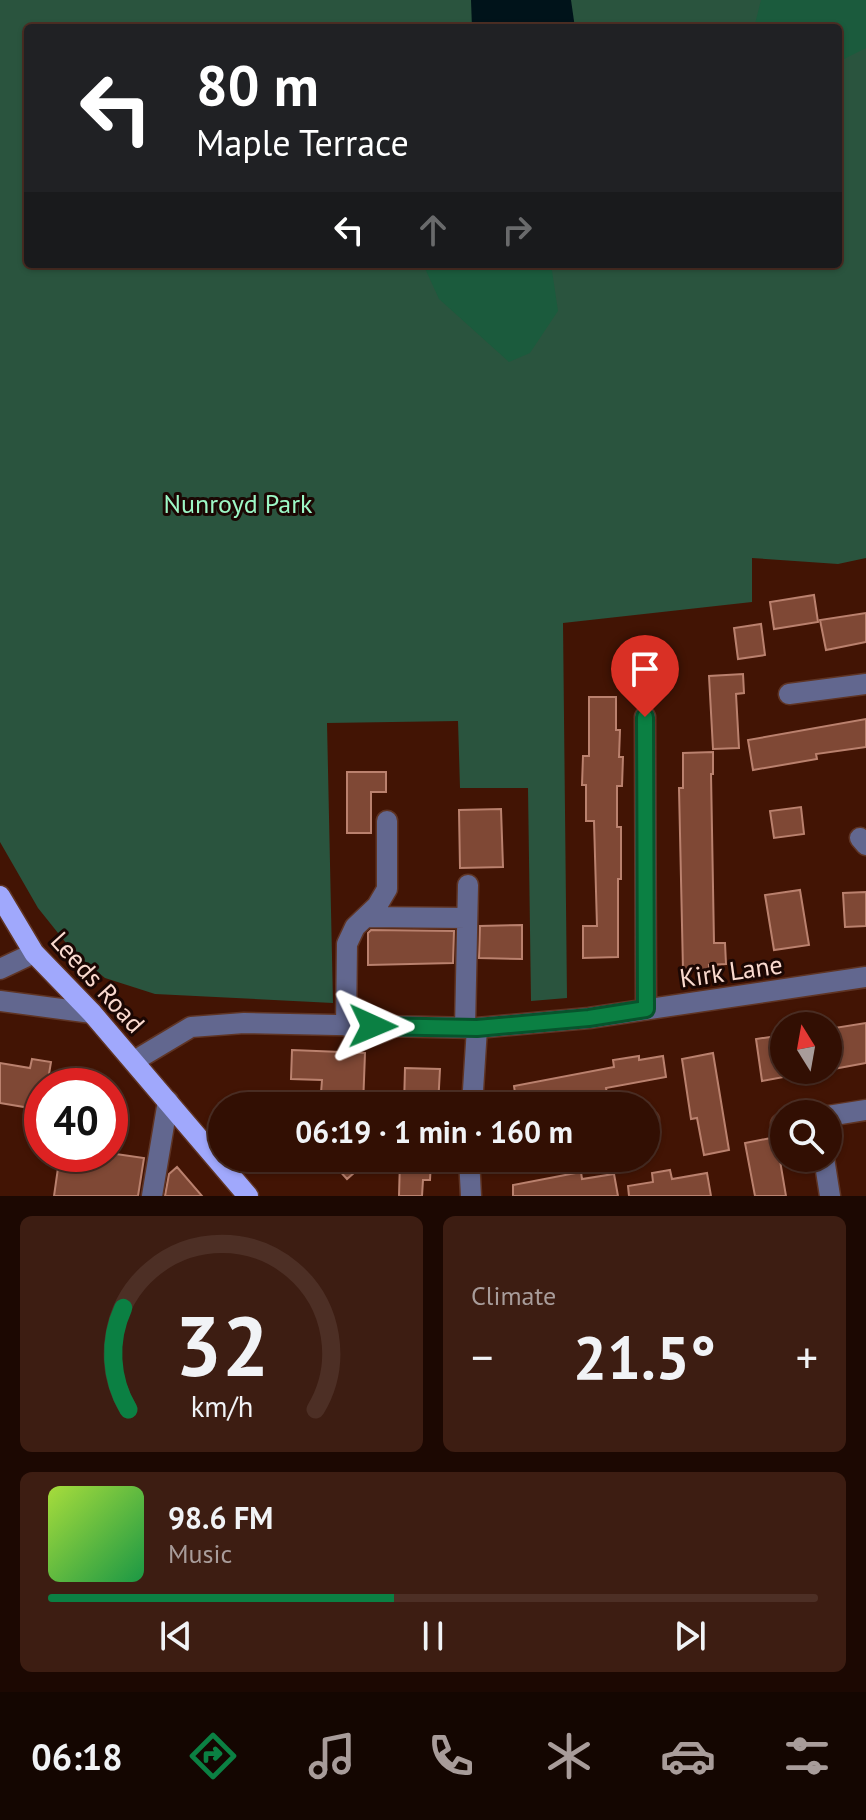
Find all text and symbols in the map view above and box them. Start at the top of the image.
text: 80 m [196,49,319,121]
icon: left [64,56,168,160]
text: Maple Terrace [196,119,409,166]
icon: left [327,208,371,252]
icon: ahead [411,208,455,252]
icon: right [495,208,539,252]
park label: Nunroyd Park [163,487,313,520]
pin [611,635,679,717]
icon: arrive [623,647,667,691]
street label: Leeds Road [44,925,152,1039]
street label: Kirk Lane [677,947,785,995]
position arrow [331,984,415,1068]
north arrow [770,1012,842,1084]
map controls [770,1012,842,1172]
speed limit sign: 40 [24,1068,128,1172]
button: search [770,1100,842,1172]
text: 06:19 · 1 min · 160 m [295,1112,573,1151]
text: Climate [471,1279,556,1312]
text: 32 [174,1291,269,1399]
text: 21.5° [573,1318,716,1396]
text: − [471,1328,493,1385]
text: + [796,1328,818,1385]
text: km/h [190,1388,253,1425]
text: 98.6 FM [168,1498,273,1537]
text: Music [168,1537,232,1570]
icon: previous [154,1614,198,1658]
icon: pause [411,1614,455,1658]
icon: next [668,1614,712,1658]
icon: directions [185,1728,241,1784]
icon: music [304,1728,360,1784]
icon: phone [423,1728,479,1784]
icon: climate [541,1728,597,1784]
icon: car [660,1728,716,1784]
icon: filters [779,1728,835,1784]
text: 06:18 [31,1733,123,1780]

